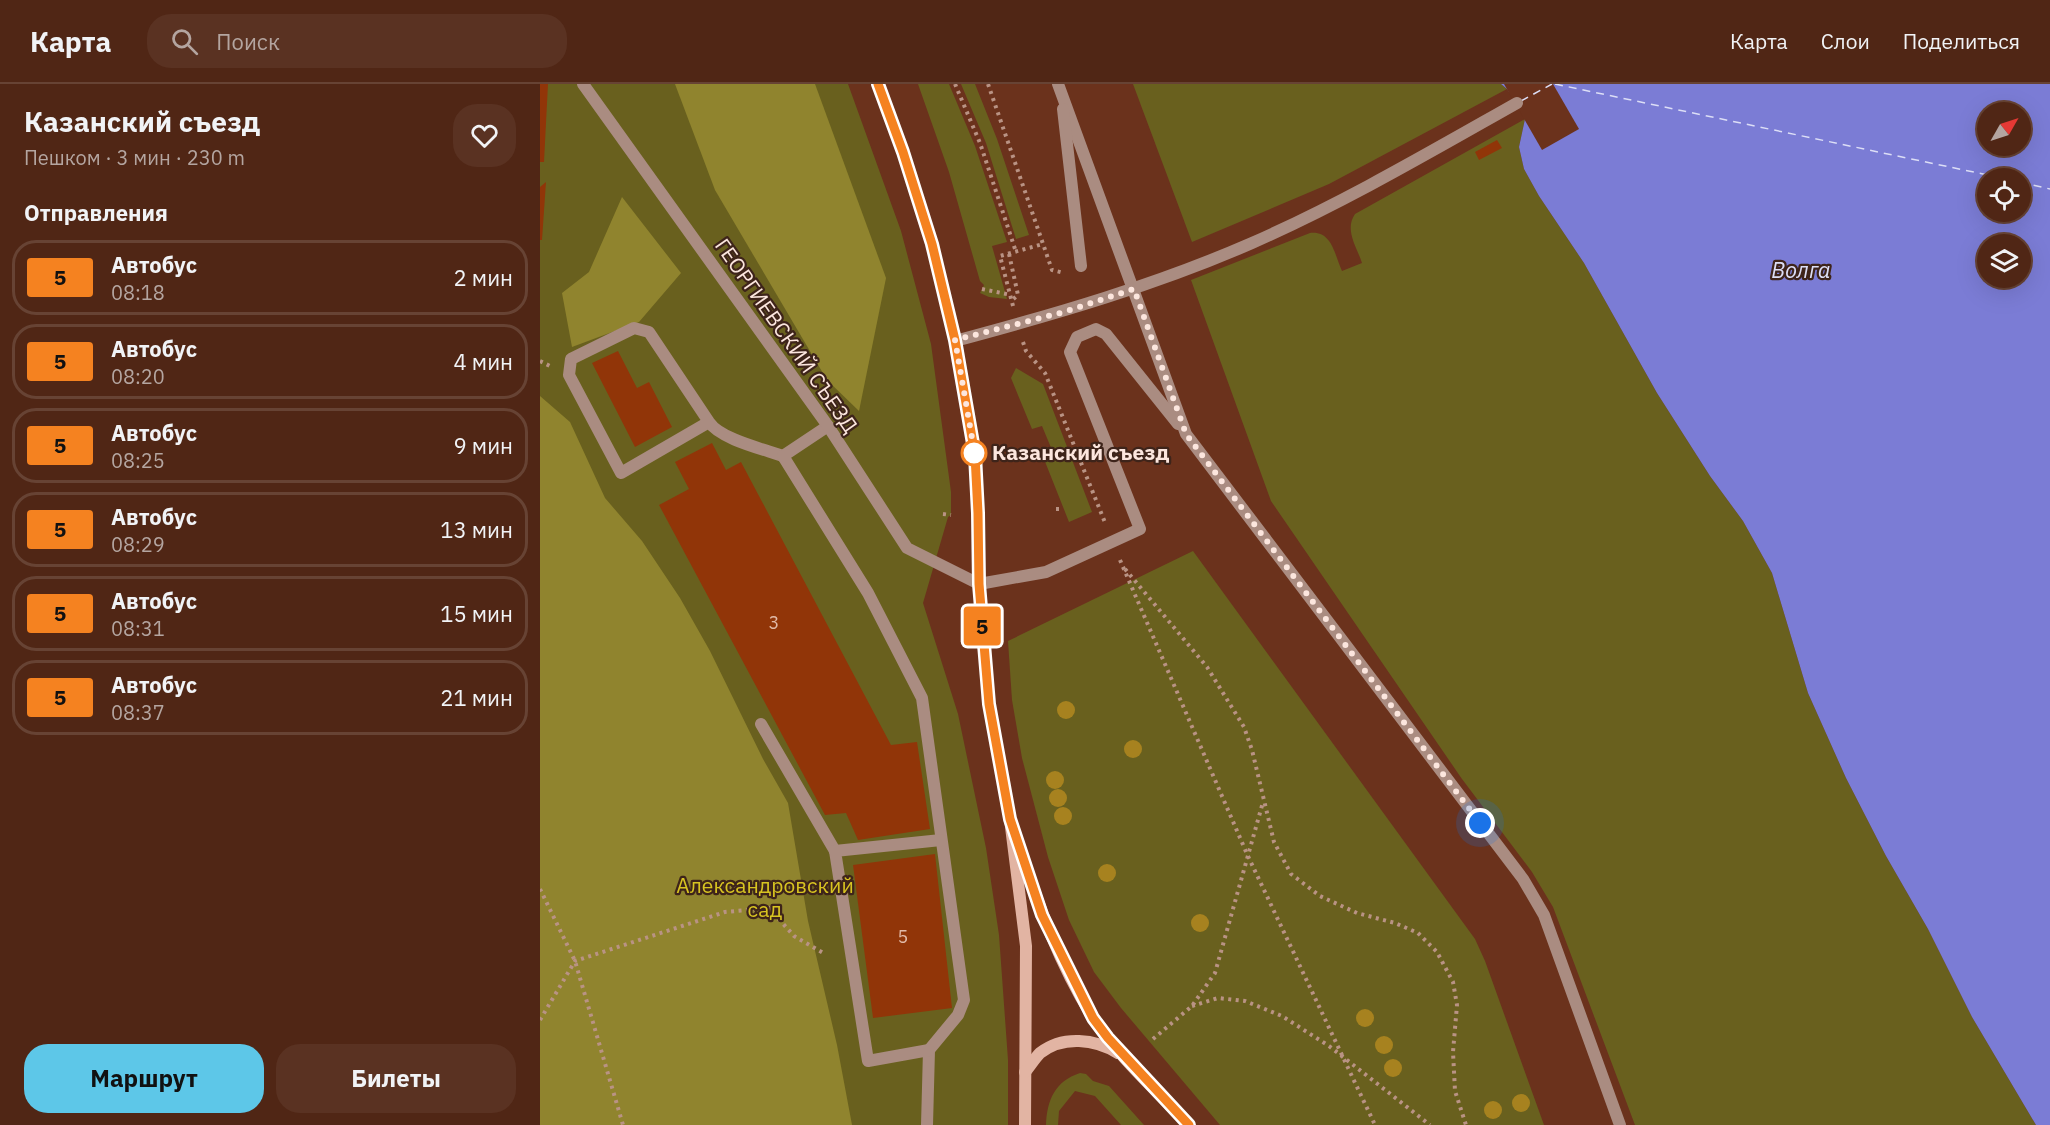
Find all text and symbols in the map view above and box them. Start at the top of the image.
search box [147,14,567,68]
text: Карта [30,23,111,60]
icon: search [168,25,201,58]
text: Поиск [216,27,280,56]
text: Карта [1730,27,1788,55]
text: Слои [1821,27,1870,55]
text: Поделиться [1903,27,2020,55]
north arrow [1977,102,2031,156]
map controls [1977,102,2031,288]
text: Казанский съезд [24,103,260,140]
button: heart [453,104,516,167]
text: Пешком · 3 мин · 230 m [24,144,245,171]
button: locate [1977,168,2031,222]
text: Отправления [24,198,168,227]
street label: ГЕОРГИЕВСКИЙ СЪЕЗД [709,233,865,438]
button: layers [1977,234,2031,288]
text: Автобус [111,250,197,279]
water label: Волга [1771,255,1831,284]
text: 5 [54,263,66,291]
text: 2 мин [453,263,513,292]
text: 08:18 [111,279,165,306]
text: Автобус [111,334,197,363]
text: 5 [54,347,66,375]
text: 4 мин [453,347,513,376]
text: 08:20 [111,363,165,390]
text: Автобус [111,418,197,447]
text: 5 [54,431,66,459]
text: 9 мин [453,431,513,460]
place label: Казанский съезд [992,438,1169,466]
marker: Казанский съезд [961,440,987,466]
text: 08:25 [111,447,165,474]
text: Автобус [111,502,197,531]
text: 5 [54,515,66,543]
text: 13 мин [440,515,513,544]
text: 08:29 [111,531,165,558]
text: Автобус [111,586,197,615]
text: 5 [54,599,66,627]
text: 15 мин [440,599,513,628]
line badge: 5 [962,606,1002,646]
house number: 3 [769,611,779,634]
text: 5 [976,612,988,640]
text: 08:31 [111,615,165,642]
text: Автобус [111,670,197,699]
text: 5 [54,683,66,711]
text: 21 мин [440,683,513,712]
text: 08:37 [111,699,165,726]
your location [1465,808,1495,838]
park label: Александровский сад [676,871,854,923]
house number: 5 [898,925,908,948]
button: Маршрут [24,1044,264,1113]
button: Билеты [276,1044,516,1113]

